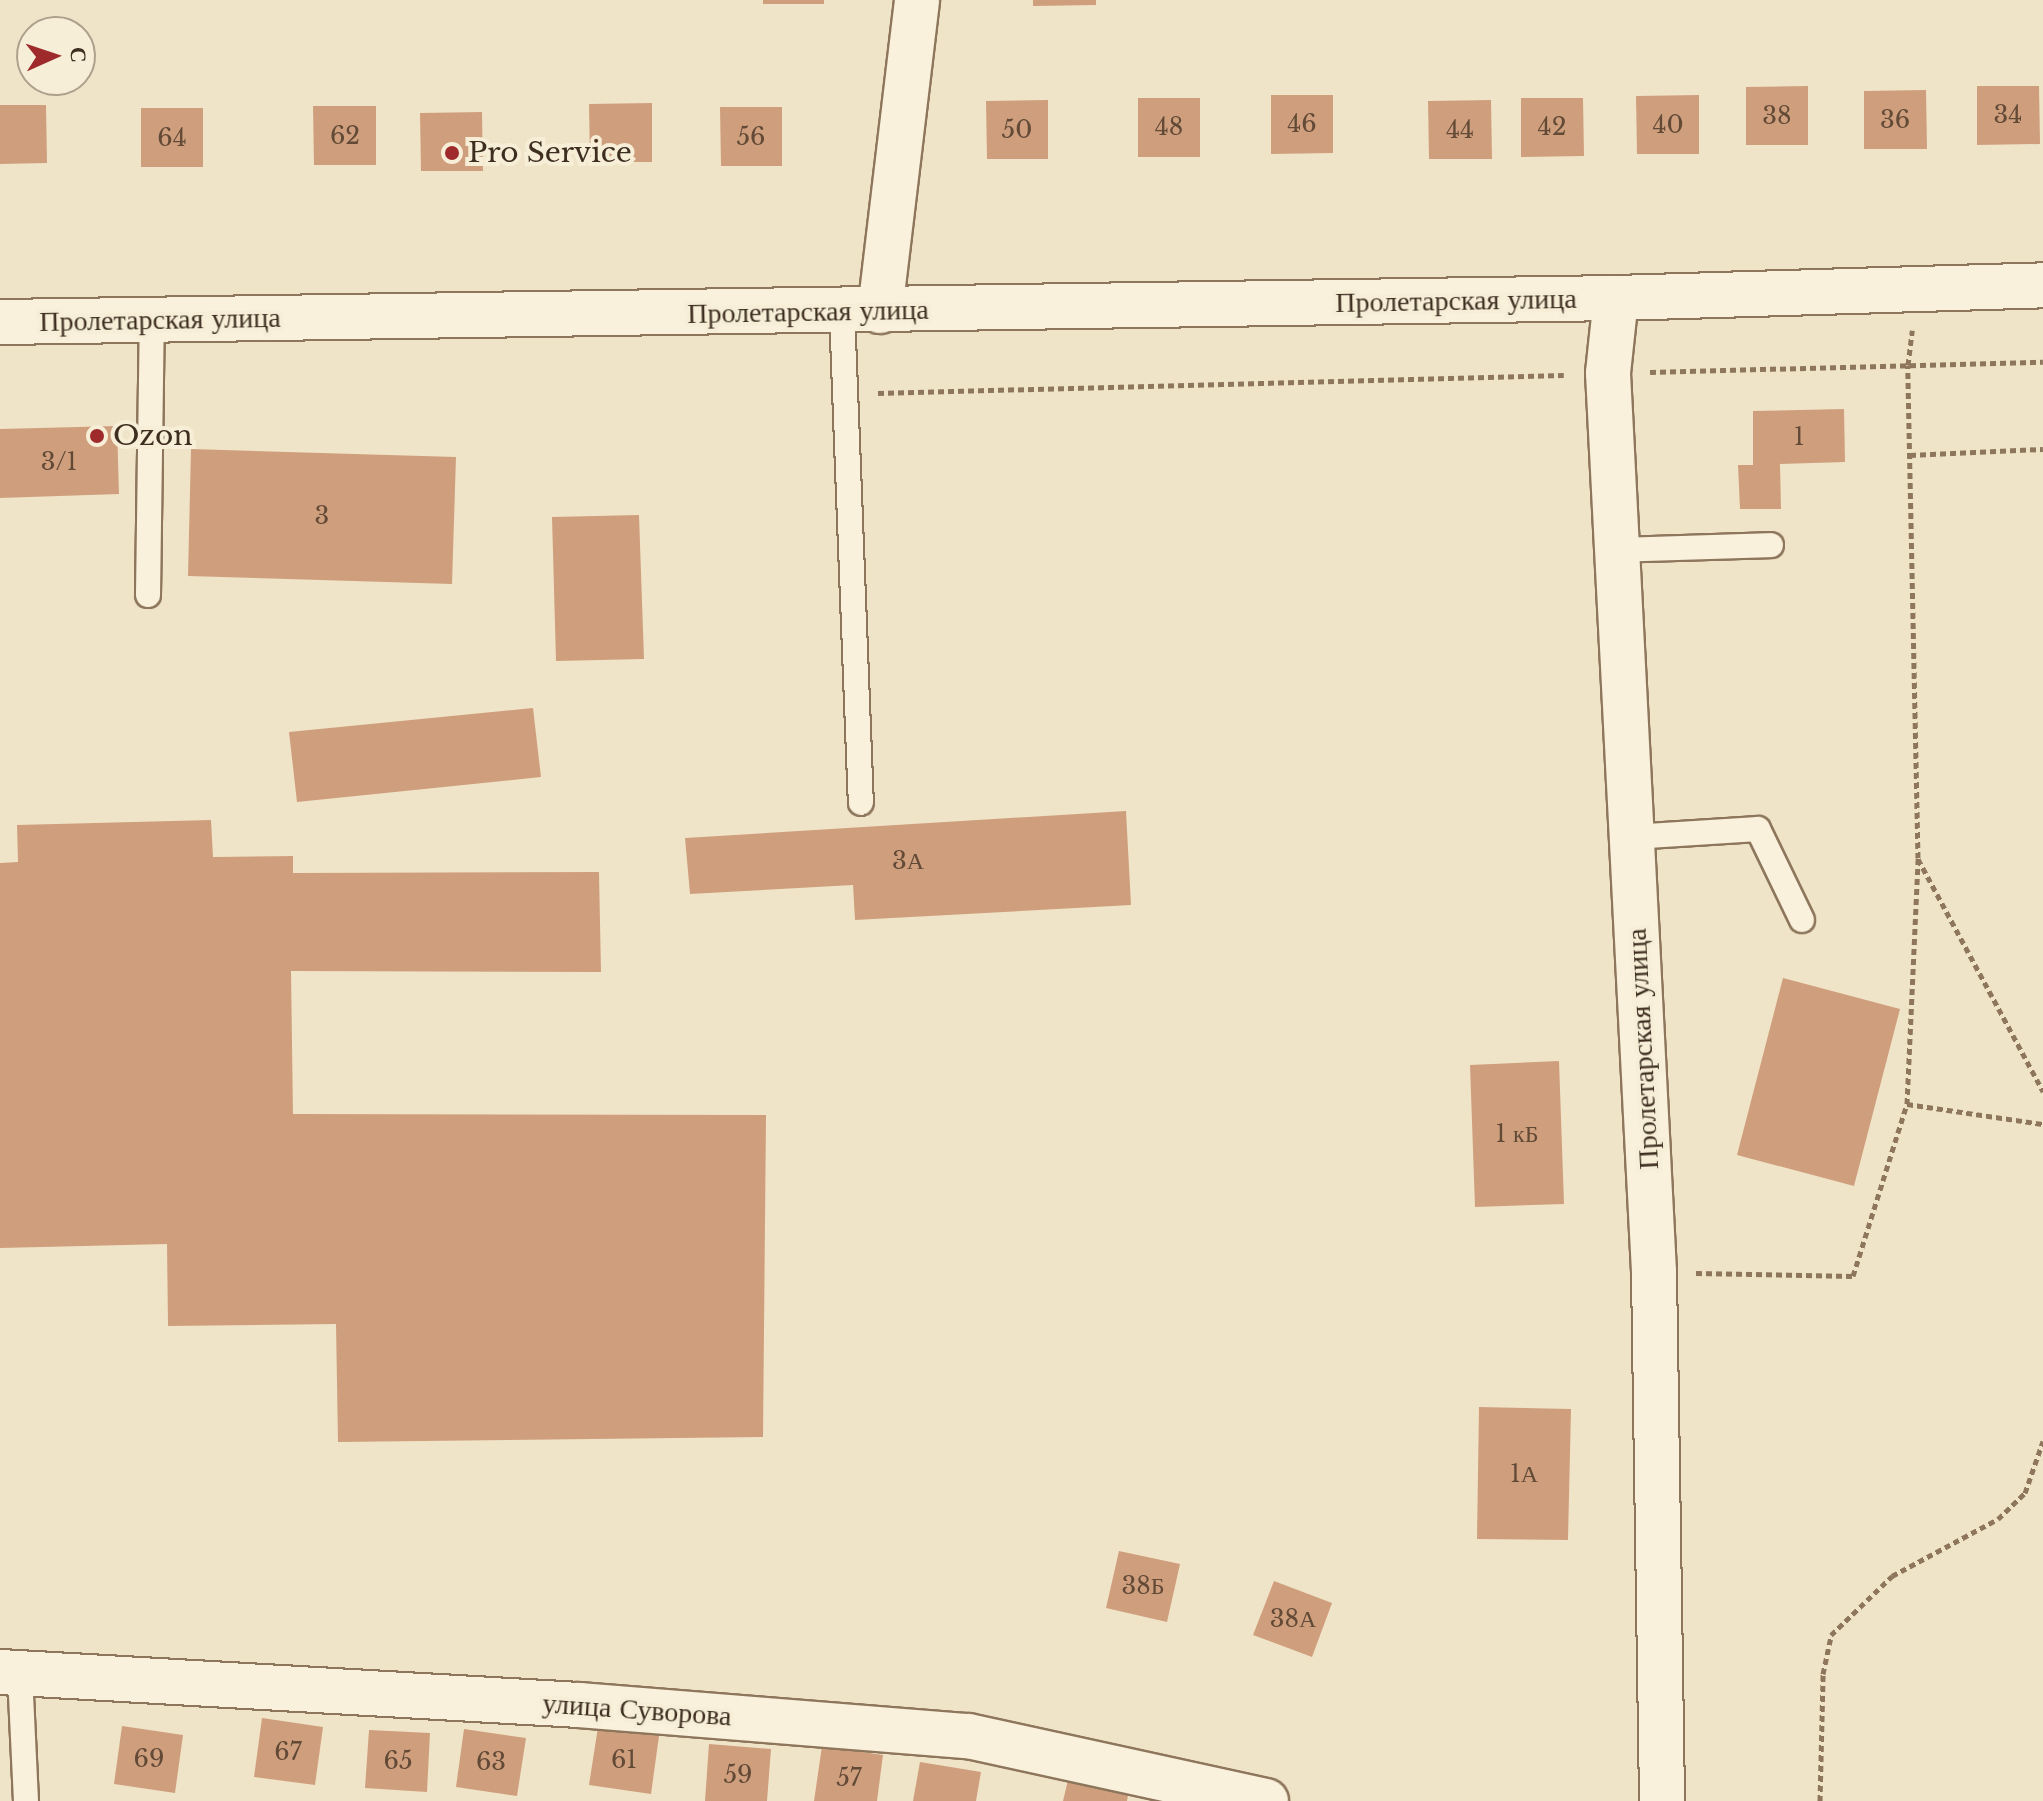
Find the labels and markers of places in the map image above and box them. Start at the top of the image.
place label: Pro Service [468,136,632,170]
marker: Pro Service [443,144,461,162]
place label: Ozon [113,419,192,453]
marker: Ozon [88,427,106,445]

